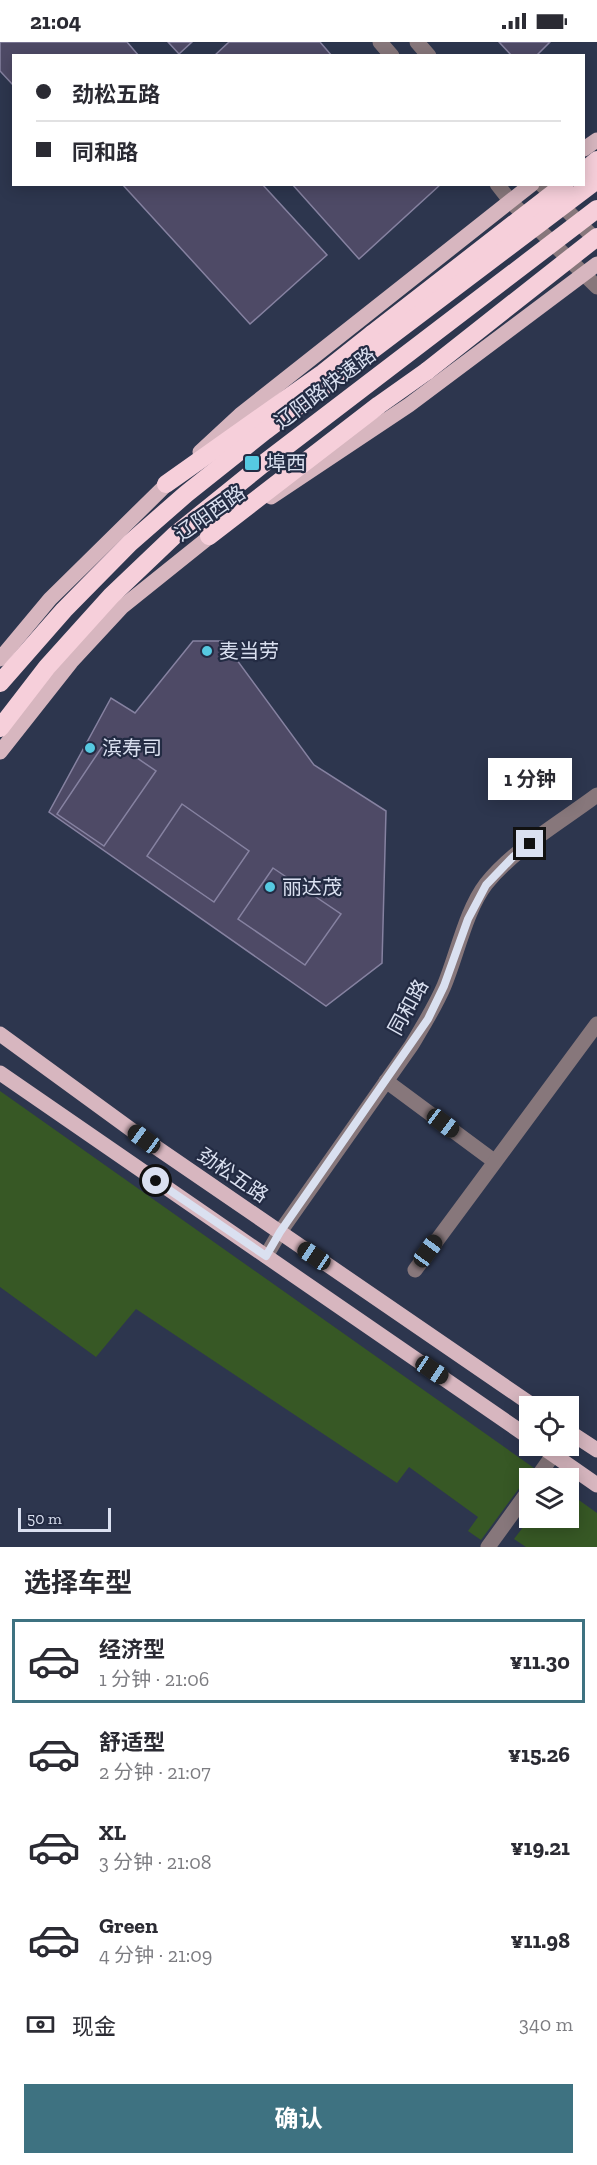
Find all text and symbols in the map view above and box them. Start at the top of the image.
text: 21:04 [30,8,81,35]
text: 劲松五路 [72,81,160,108]
text: 同和路 [72,139,138,166]
street label: 辽阳路快速路 [270,342,380,434]
place label: 埠西 [266,451,306,475]
marker: 埠西 [243,454,261,472]
street label: 辽阳西路 [170,480,250,546]
place label: 麦当劳 [219,639,279,663]
marker: 麦当劳 [200,644,214,658]
place label: 滨寿司 [102,736,162,760]
marker: 滨寿司 [83,741,97,755]
callout: 1 分钟 [488,757,572,799]
text: 1 分钟 [504,767,556,791]
route end [516,830,543,857]
place label: 丽达茂 [282,875,342,899]
marker: 丽达茂 [263,880,277,894]
street label: 同和路 [383,975,433,1039]
car [423,1105,463,1141]
car [124,1121,164,1157]
street label: 劲松五路 [193,1143,273,1207]
route start [142,1167,169,1194]
car [410,1231,446,1271]
car [294,1238,334,1274]
car [412,1352,452,1388]
map controls [519,1396,579,1528]
button: locate [519,1396,579,1456]
button: layers [519,1468,579,1528]
scale bar [18,1505,111,1532]
text: 50 m [27,1509,62,1528]
text: 选择车型 [24,1567,132,1599]
icon: car [27,1634,81,1688]
text: 经济型 [99,1636,165,1663]
text: ¥11.30 [510,1648,570,1675]
text: 1 分钟 · 21:06 [99,1667,209,1691]
icon: car [27,1727,81,1781]
text: 舒适型 [99,1729,165,1756]
text: ¥15.26 [508,1741,570,1768]
text: 2 分钟 · 21:07 [99,1760,211,1784]
text: XL [99,1819,126,1846]
icon: car [27,1820,81,1874]
text: ¥19.21 [511,1834,570,1861]
text: 3 分钟 · 21:08 [99,1850,212,1874]
text: Green [99,1912,158,1939]
icon: car [27,1913,81,1967]
text: ¥11.98 [510,1927,570,1954]
text: 4 分钟 · 21:09 [99,1943,212,1967]
icon: cash [24,2008,57,2041]
text: 340 m [519,2012,573,2036]
text: 现金 [72,2013,116,2040]
button: 确认 [24,2084,573,2153]

